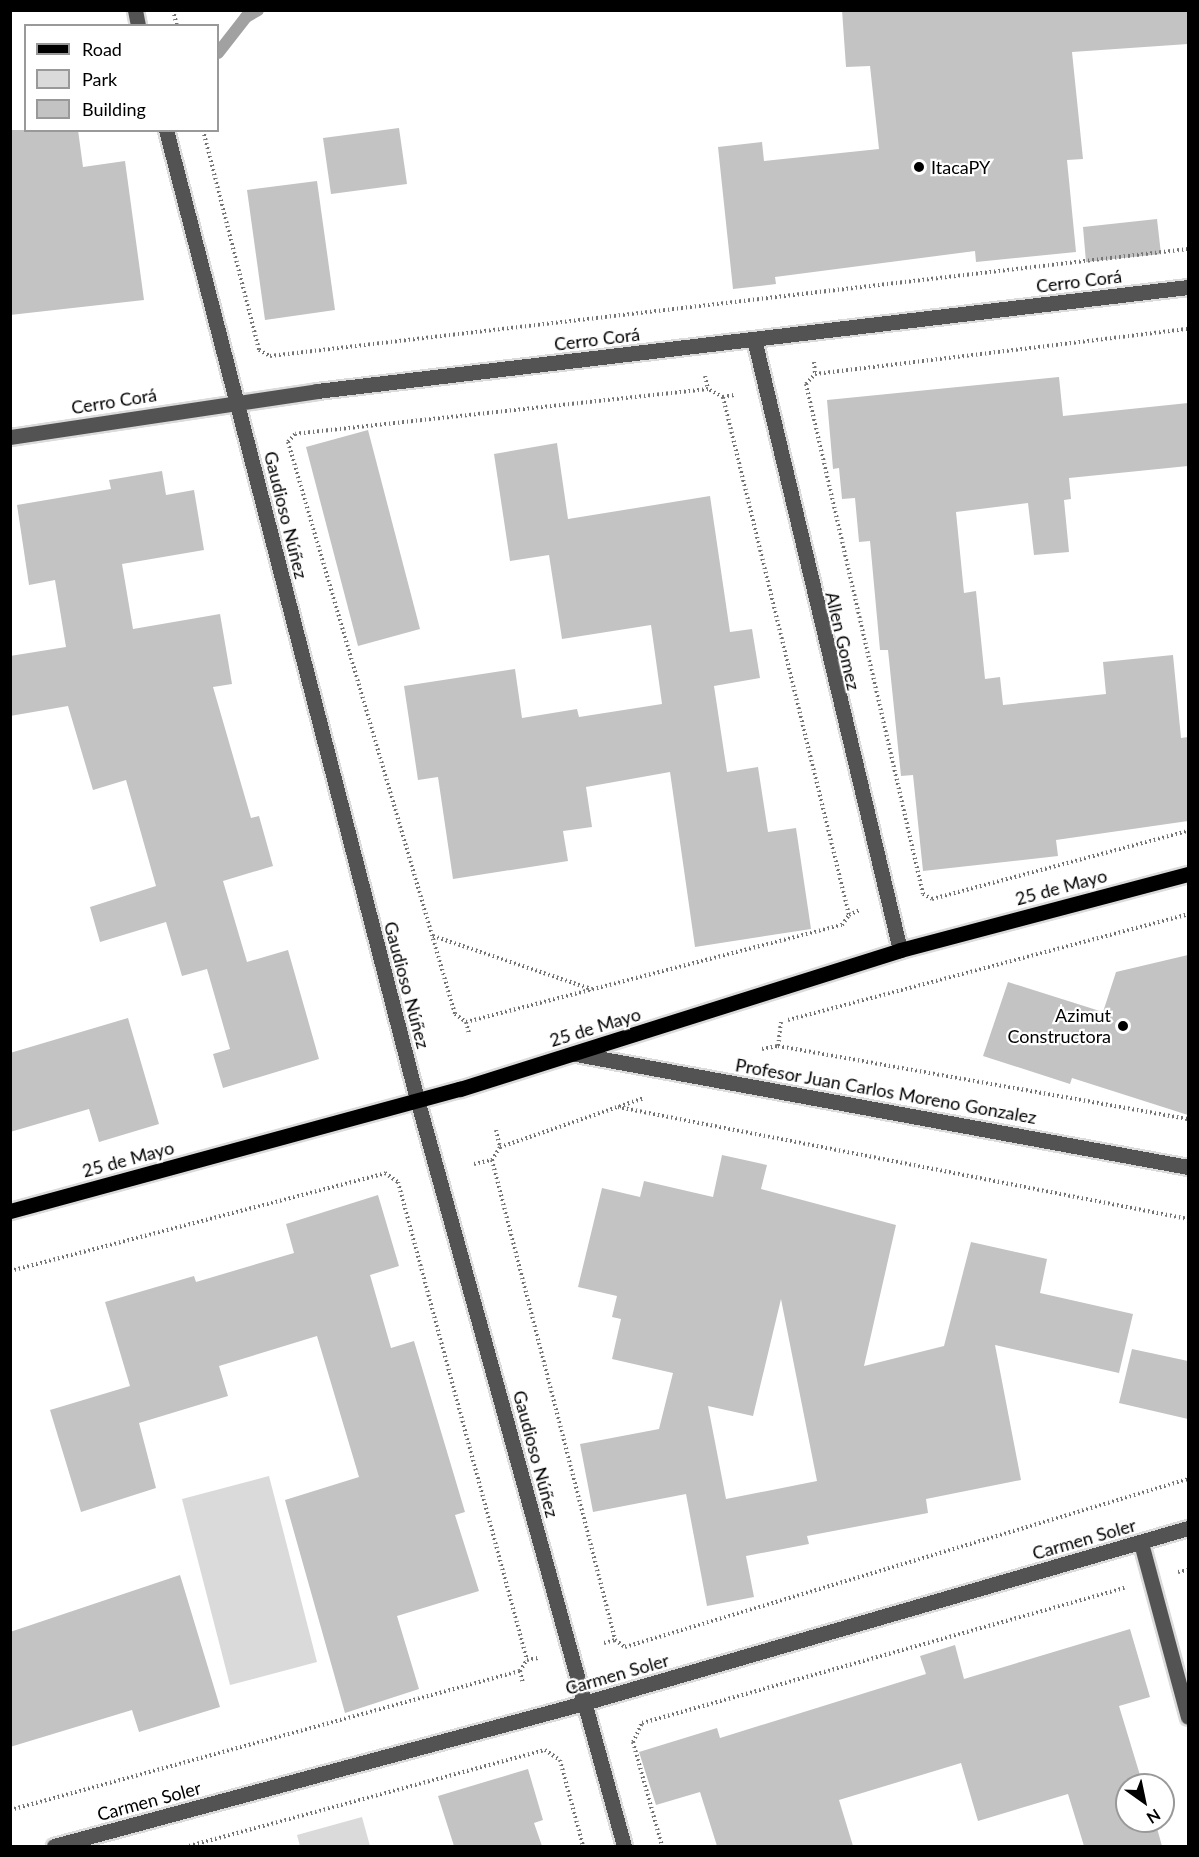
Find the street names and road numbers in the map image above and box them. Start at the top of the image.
street label: Cerro Corá [1035,265,1123,297]
street label: Cerro Corá [553,323,641,355]
street label: Cerro Corá [70,384,158,418]
street label: Gaudioso Núñez [260,449,312,581]
street label: Allen Gomez [821,590,865,692]
street label: 25 de Mayo [1013,864,1109,910]
street label: Gaudioso Núñez [380,919,434,1051]
street label: 25 de Mayo [547,1003,643,1051]
street label: Profesor Juan Carlos Moreno Gonzalez [733,1054,1039,1128]
street label: 25 de Mayo [80,1136,176,1182]
street label: Gaudioso Núñez [509,1388,563,1520]
street label: Carmen Soler [1030,1514,1138,1564]
street label: Carmen Soler [563,1649,671,1699]
street label: Carmen Soler [95,1777,203,1825]

